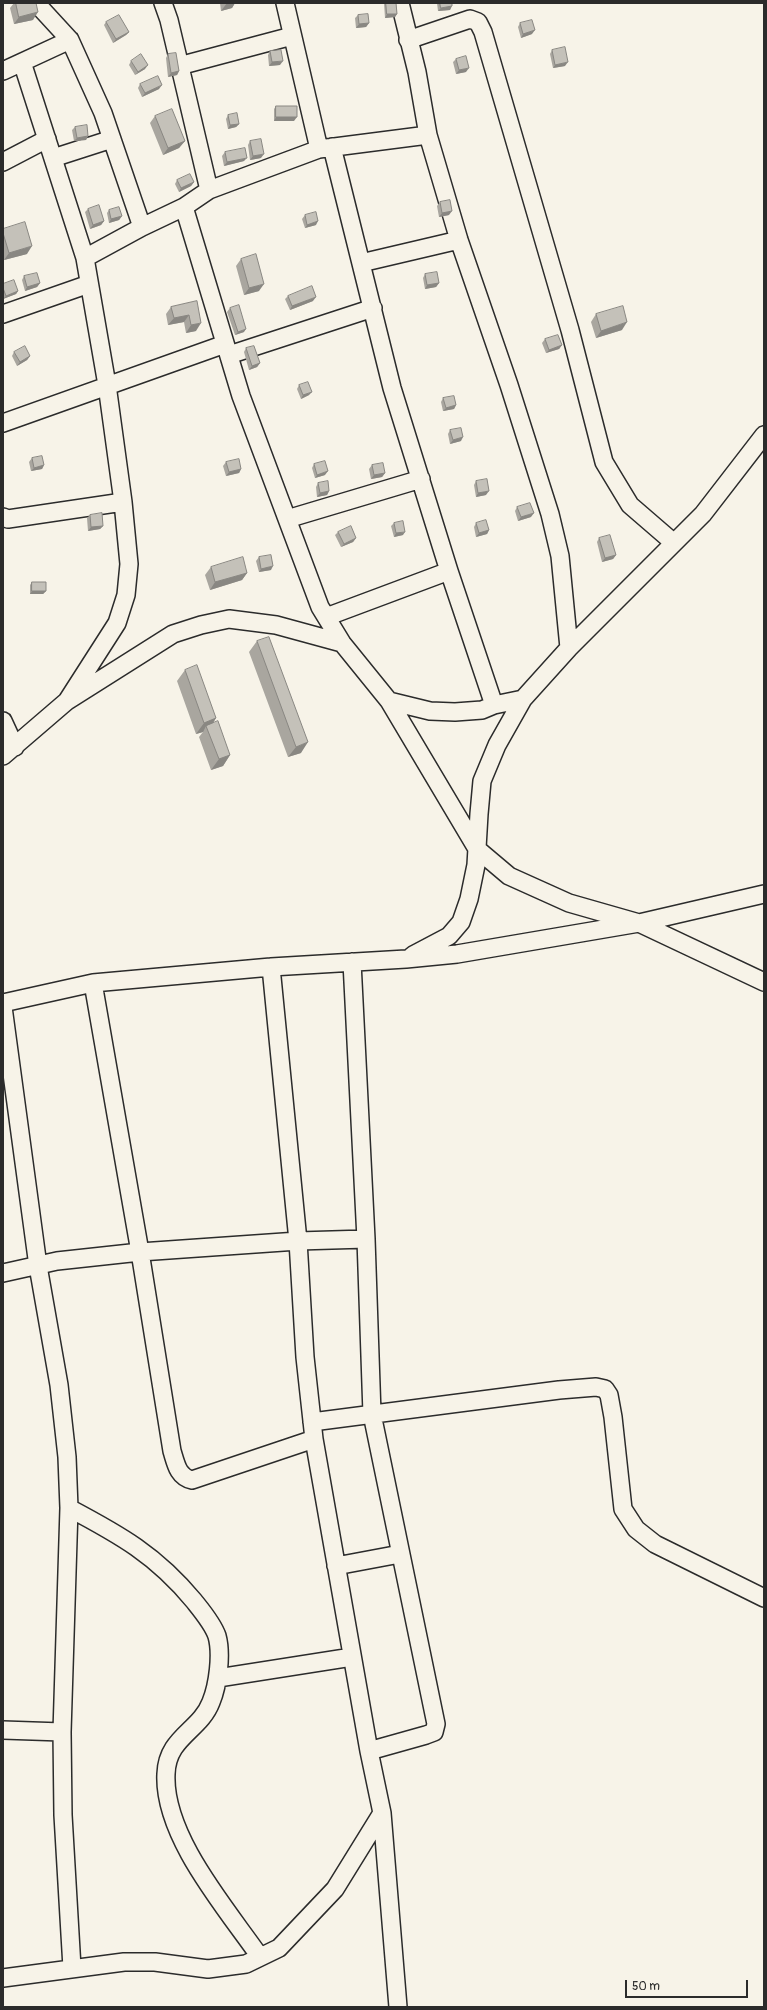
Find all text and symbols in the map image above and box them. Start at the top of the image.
scale bar [627,1972,750,1998]
text: 50 m [632,1979,660,1994]

